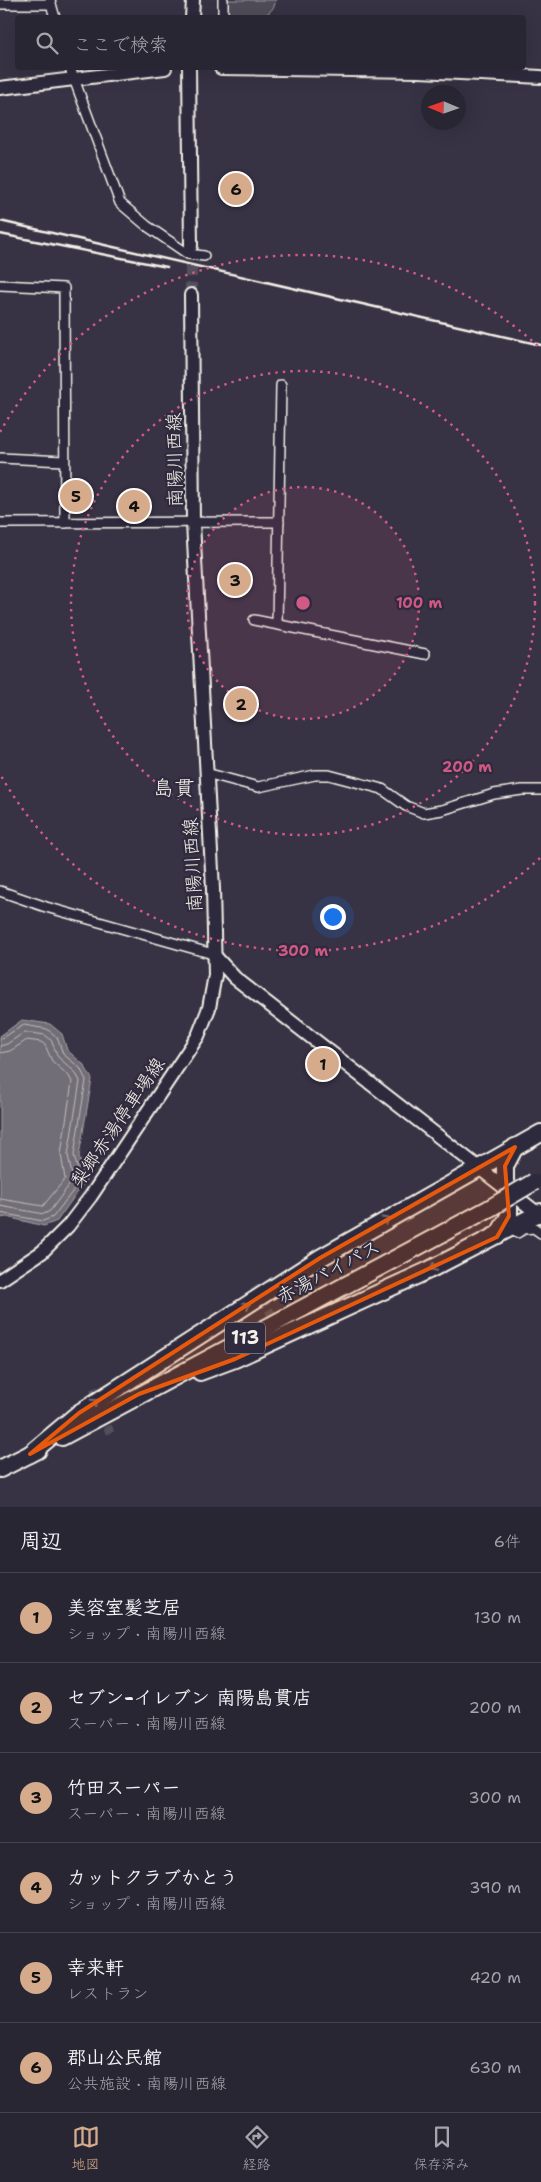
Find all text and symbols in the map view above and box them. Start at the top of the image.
search box [15,15,526,70]
icon: search [33,29,61,57]
text: ここで検索 [73,32,168,57]
north arrow [421,85,466,130]
pin: 6 [220,170,252,208]
street label: 南陽川西線 [161,412,188,508]
pin: 5 [60,477,92,515]
pin: 4 [118,487,150,525]
pin: 3 [219,561,251,599]
text: 100 m [396,593,442,613]
centre of rings [294,594,312,612]
pin: 2 [225,685,257,723]
text: 200 m [442,757,492,777]
district label: 島貫 [153,774,195,802]
street label: 南陽川西線 [178,817,207,913]
your location [320,904,346,930]
text: 300 m [278,941,328,961]
pin: 1 [307,1045,339,1083]
street label: 梨郷赤湯停車場線 [65,1052,170,1192]
one-way arrow [380,1217,389,1227]
street label: 赤湯バイパス [272,1234,384,1309]
one-way arrow [429,1262,438,1272]
one-way arrow [241,1301,250,1311]
road number: 113 [225,1322,265,1354]
one-way arrow [90,1399,99,1409]
text: 周辺 [20,1527,62,1555]
text: 6件 [494,1531,521,1552]
text: 美容室髪芝居 [67,1595,181,1620]
text: 1 [32,1607,40,1628]
text: 130 m [474,1607,521,1628]
text: ショップ · 南陽川西線 [67,1623,226,1644]
text: セブン-イレブン 南陽島貫店 [67,1685,311,1710]
text: 2 [30,1697,42,1718]
text: 200 m [469,1697,521,1718]
text: スーパー · 南陽川西線 [67,1713,226,1734]
text: 竹田スーパー [67,1775,180,1800]
text: 3 [30,1787,42,1808]
text: 300 m [469,1787,521,1808]
text: スーパー · 南陽川西線 [67,1803,226,1824]
text: カットクラブかとう [67,1865,238,1890]
text: 4 [30,1877,42,1898]
text: 390 m [469,1877,521,1898]
text: ショップ · 南陽川西線 [67,1893,226,1914]
text: 幸来軒 [67,1955,124,1980]
text: 5 [31,1967,41,1988]
text: 420 m [470,1967,521,1988]
text: レストラン [67,1983,148,2004]
text: 郡山公民館 [67,2045,162,2070]
text: 6 [30,2057,42,2078]
text: 630 m [469,2057,521,2078]
text: 公共施設 · 南陽川西線 [67,2073,226,2094]
tab: 地図 [72,2123,100,2173]
tab: 経路 [243,2123,271,2173]
tab: 保存済み [414,2123,470,2173]

